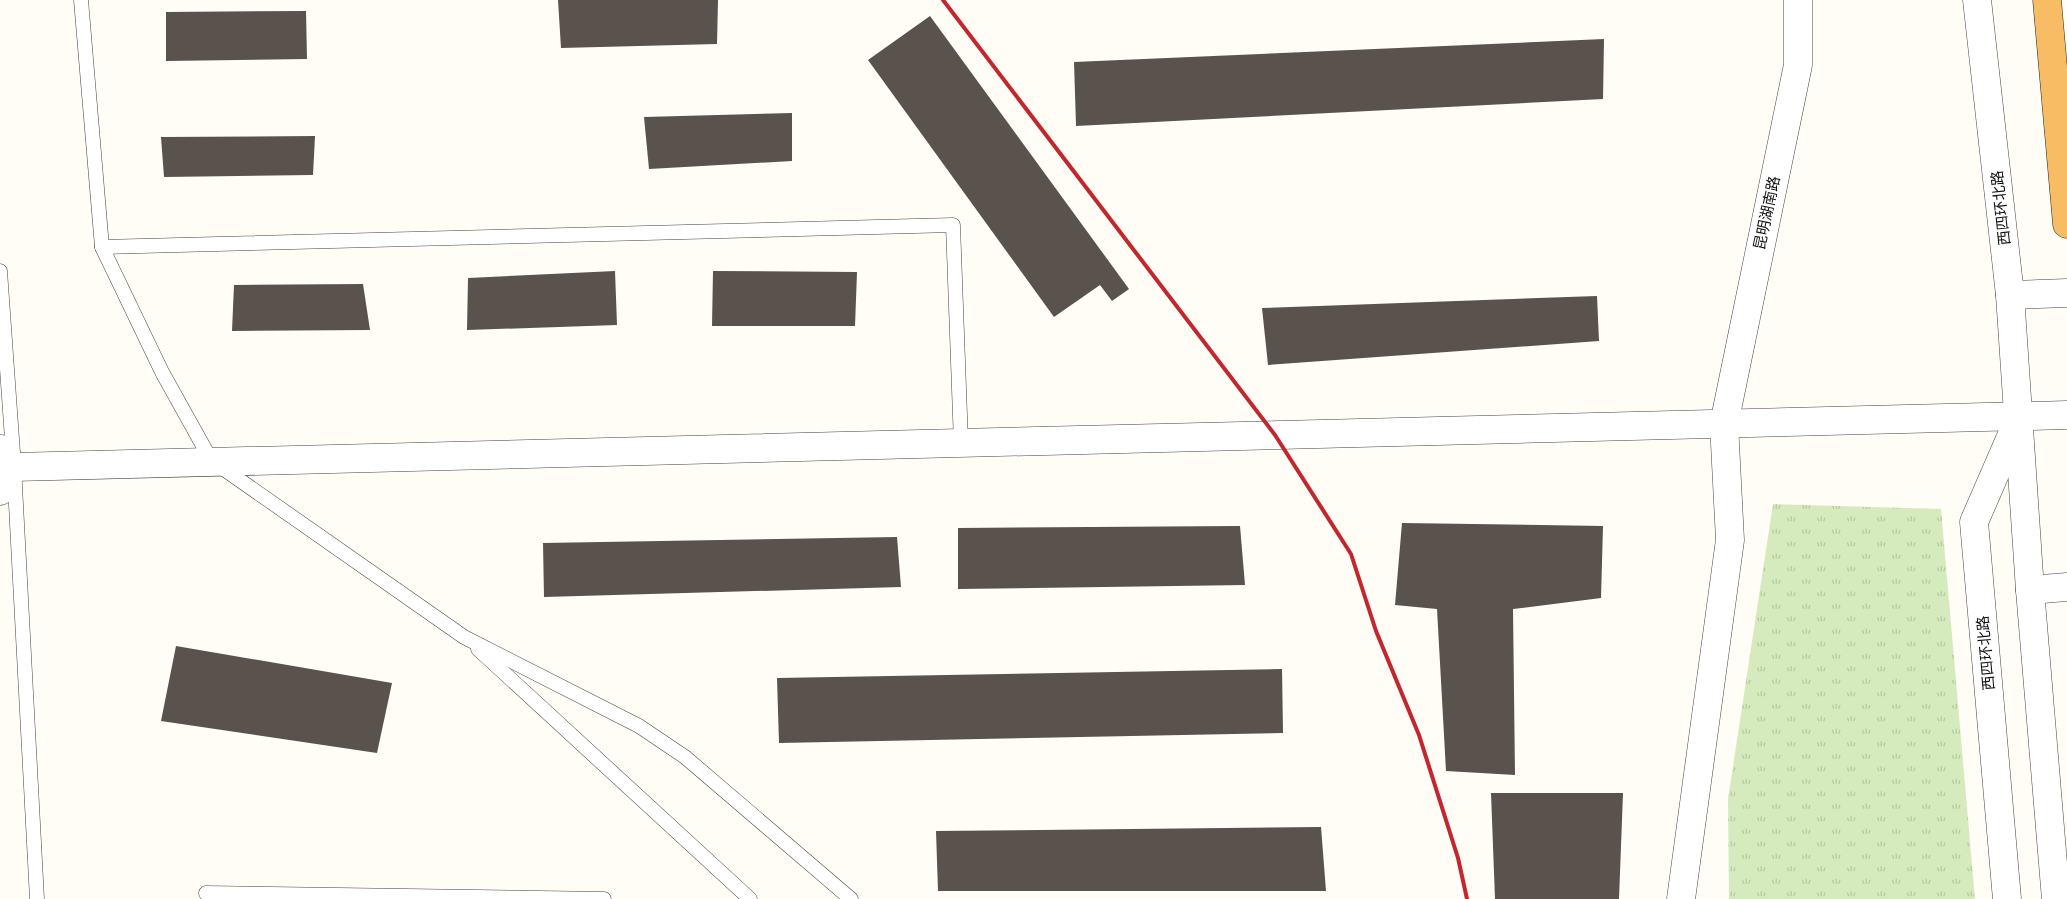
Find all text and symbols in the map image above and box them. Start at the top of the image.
street label: 西四环北路 [1988,170,2013,246]
street label: 昆明湖南路 [1751,175,1783,251]
street label: 西四环北路 [1974,615,1997,691]

